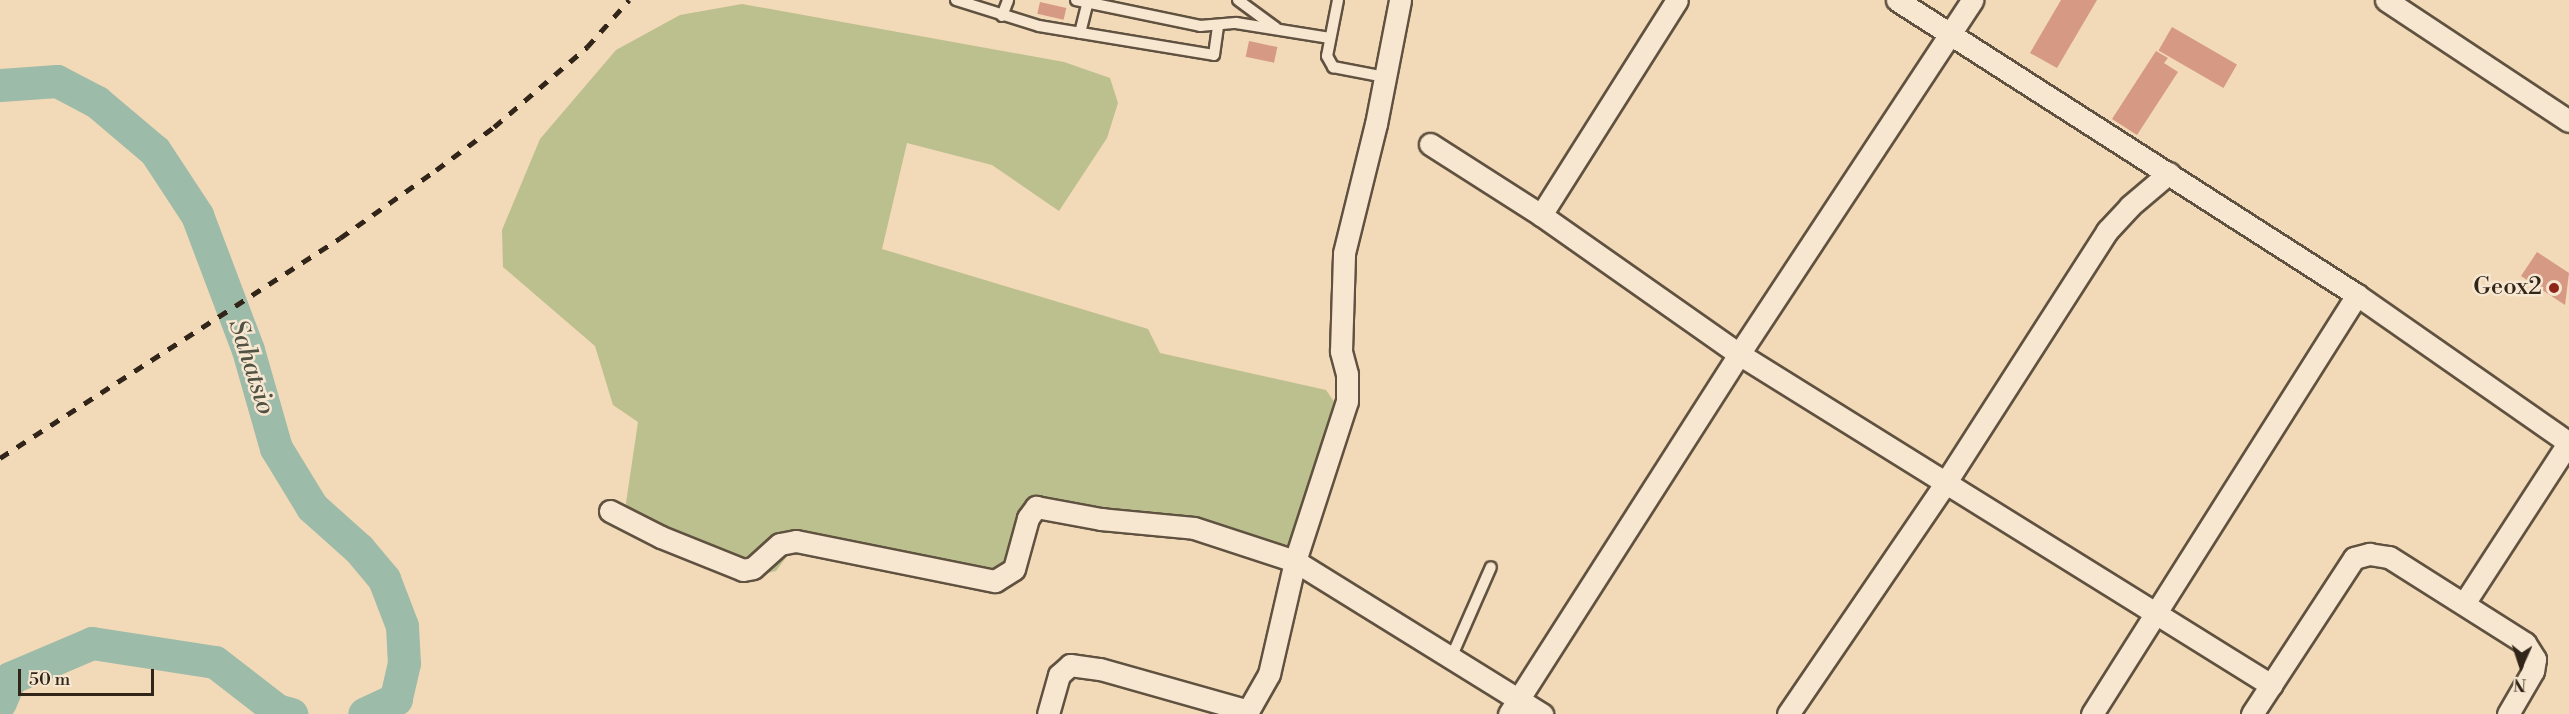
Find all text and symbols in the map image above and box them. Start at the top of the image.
place label: Geox2 [2473,274,2542,302]
marker: Geox2 [2547,281,2561,295]
water label: Sahatsio [221,315,281,419]
north arrow [2491,636,2551,696]
scale bar [21,657,158,695]
text: 50 m [29,668,70,691]
text: N [2513,674,2527,694]

